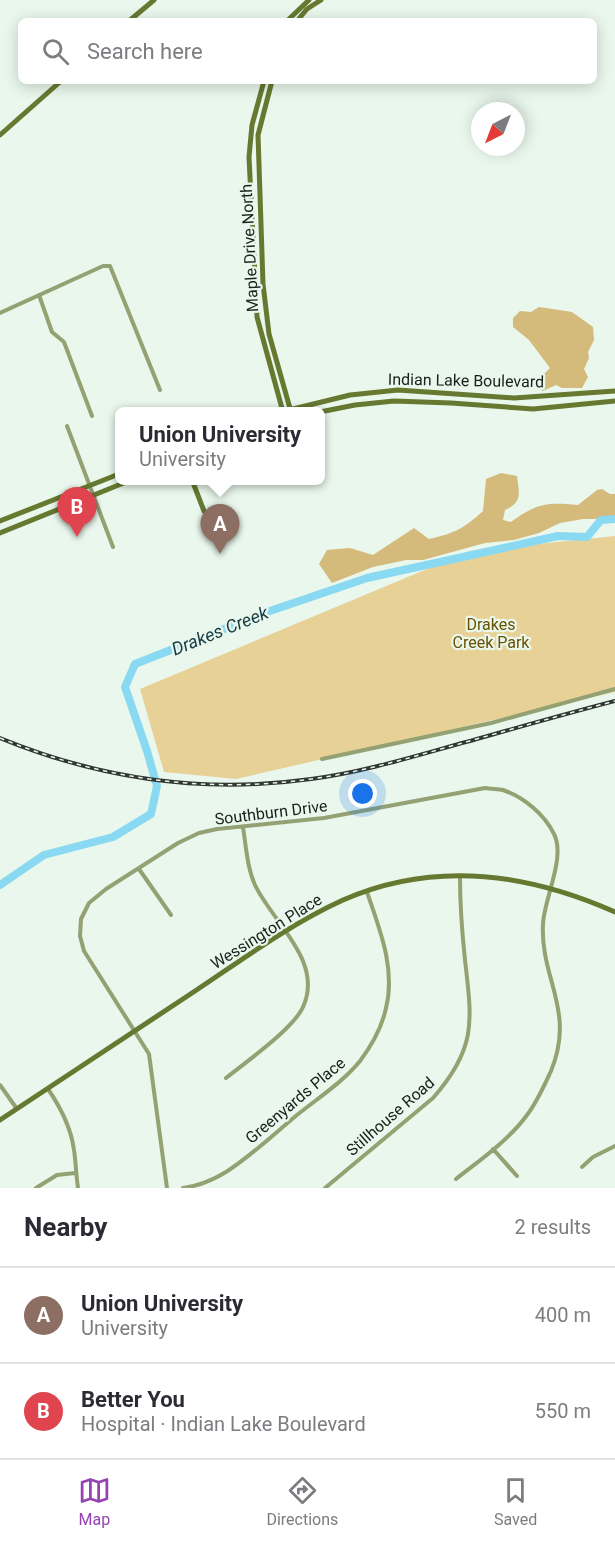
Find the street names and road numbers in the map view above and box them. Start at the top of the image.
street label: Maple Drive North [237,183,262,313]
street label: Indian Lake Boulevard [388,370,544,391]
street label: Southburn Drive [214,796,329,829]
street label: Wessington Place [207,890,325,973]
street label: Greenyards Place [242,1053,349,1148]
street label: Stillhouse Road [342,1073,438,1160]

